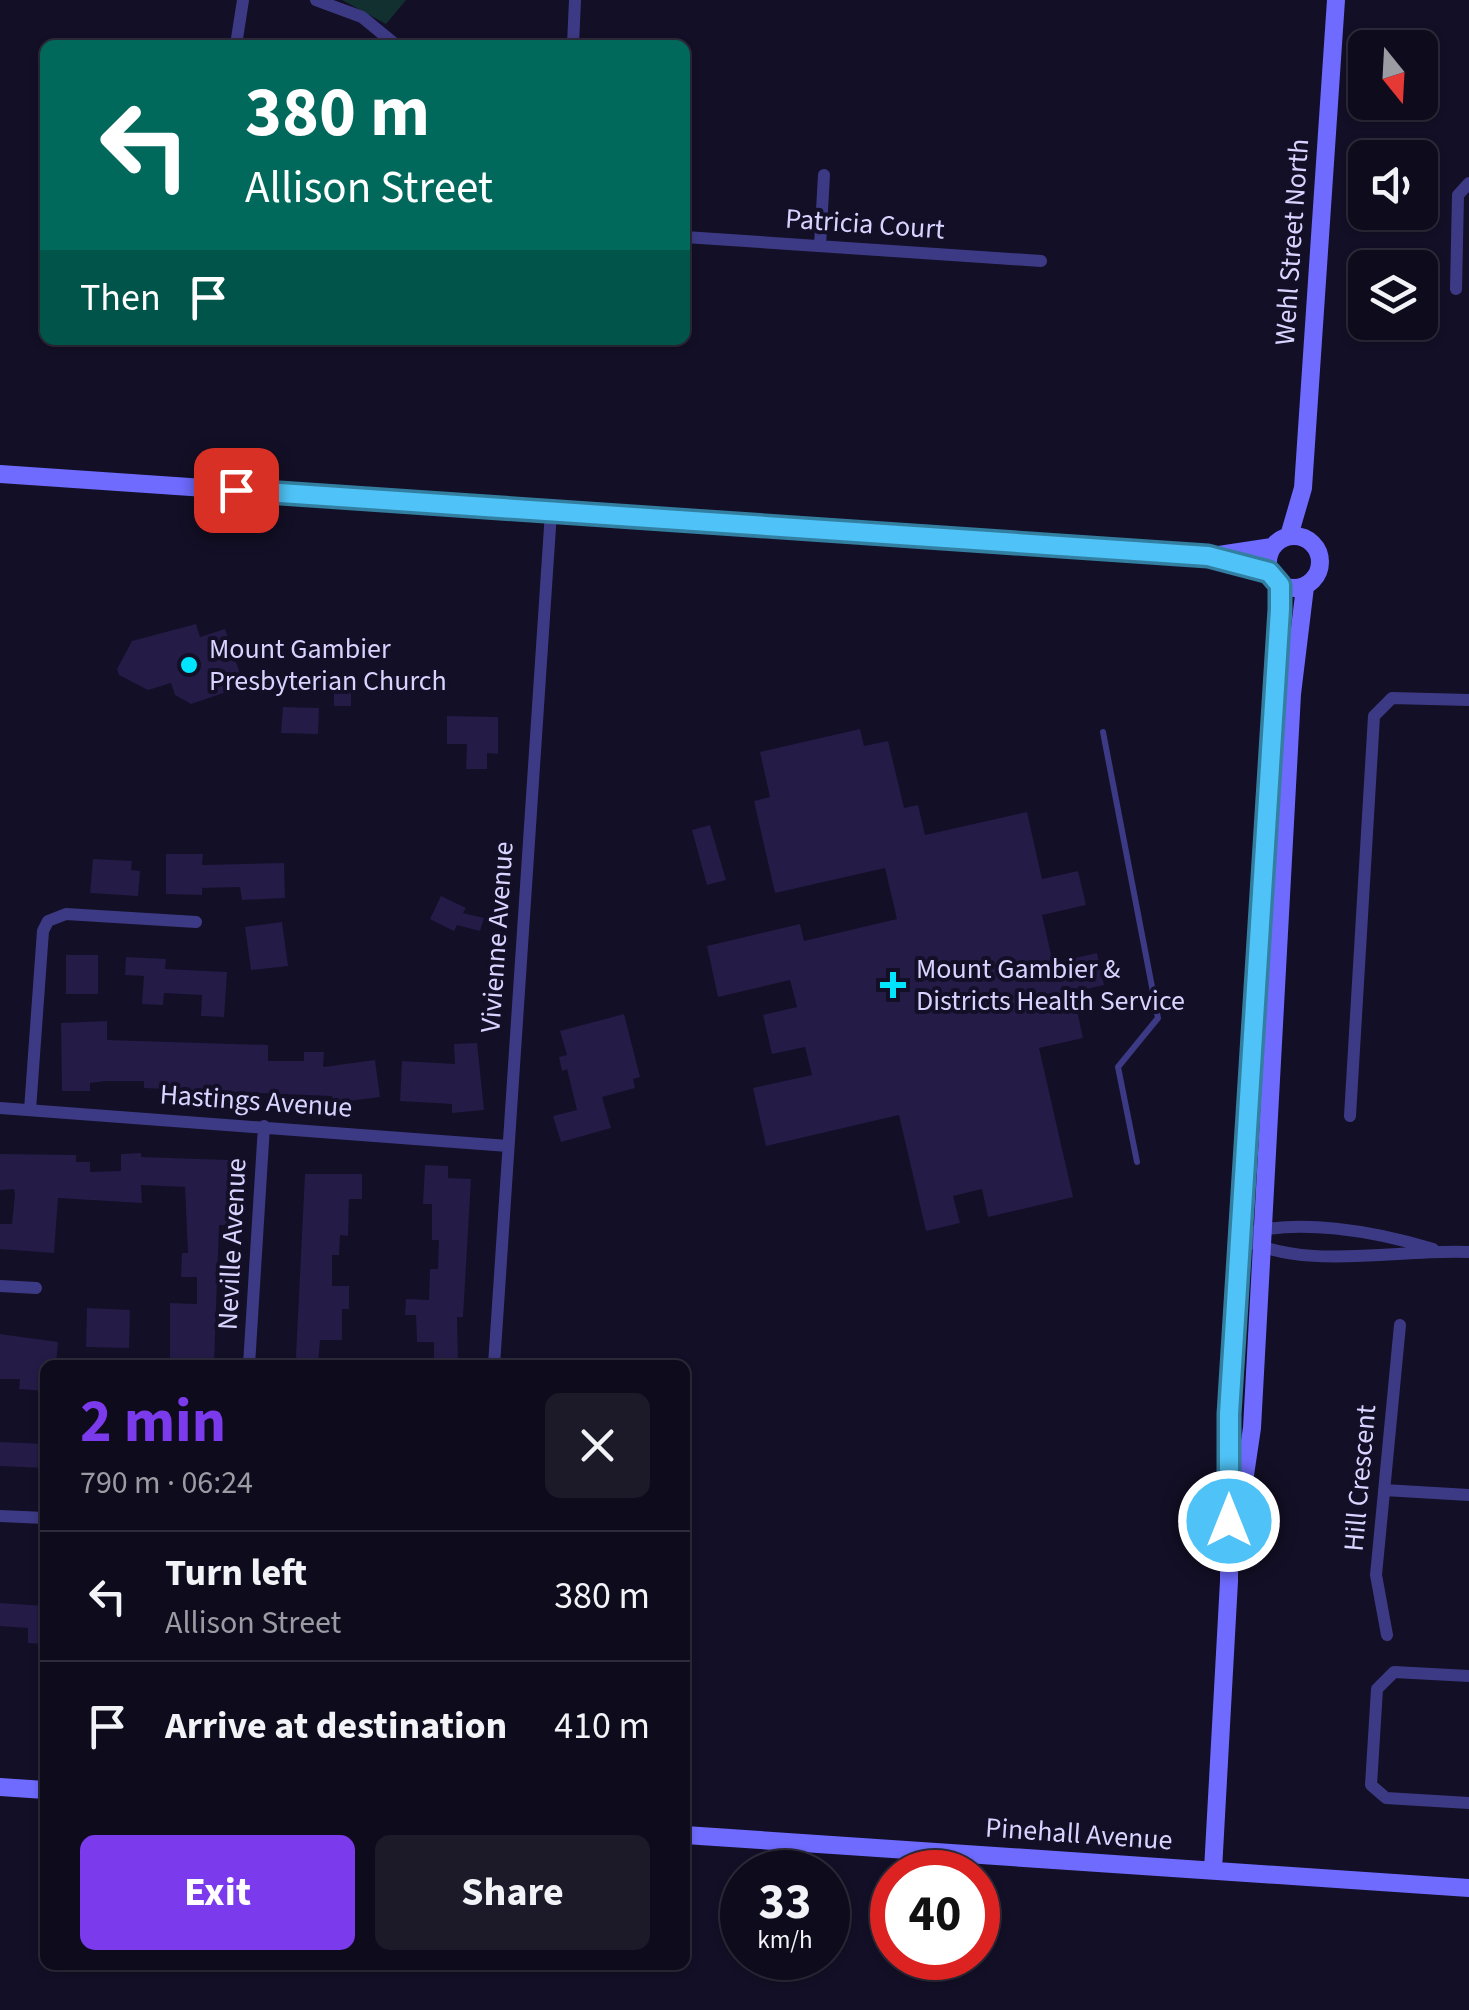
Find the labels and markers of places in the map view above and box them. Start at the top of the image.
pin [194,448,279,533]
place label: Mount Gambier Presbyterian Church [209,629,447,701]
marker: Mount Gambier Presbyterian Church [178,654,200,676]
place label: Mount Gambier & Districts Health Service [916,949,1185,1021]
marker: Mount Gambier & Districts Health Service [880,972,906,998]

